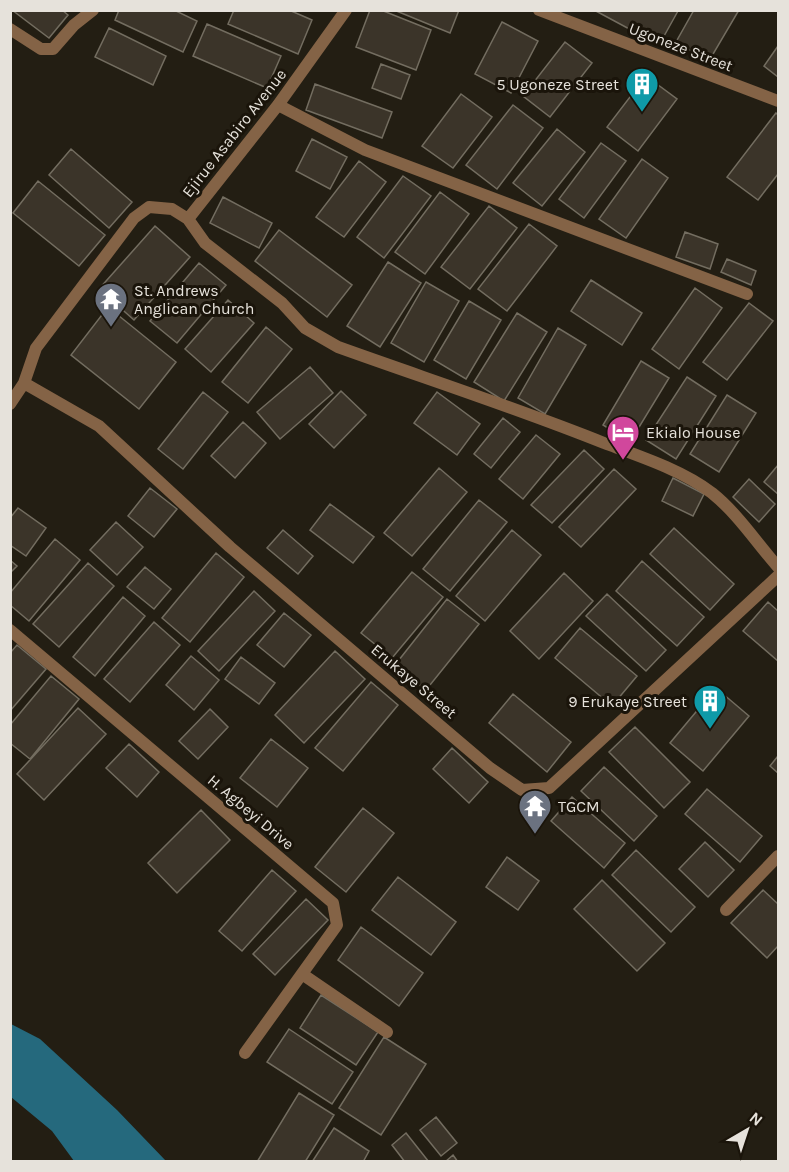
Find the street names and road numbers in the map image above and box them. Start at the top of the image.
street label: Ugoneze Street [626,18,736,76]
street label: Ejirue Asabiro Avenue [178,65,290,201]
street label: Erukaye Street [367,640,461,722]
street label: H. Agbeyi Drive [204,770,298,854]

